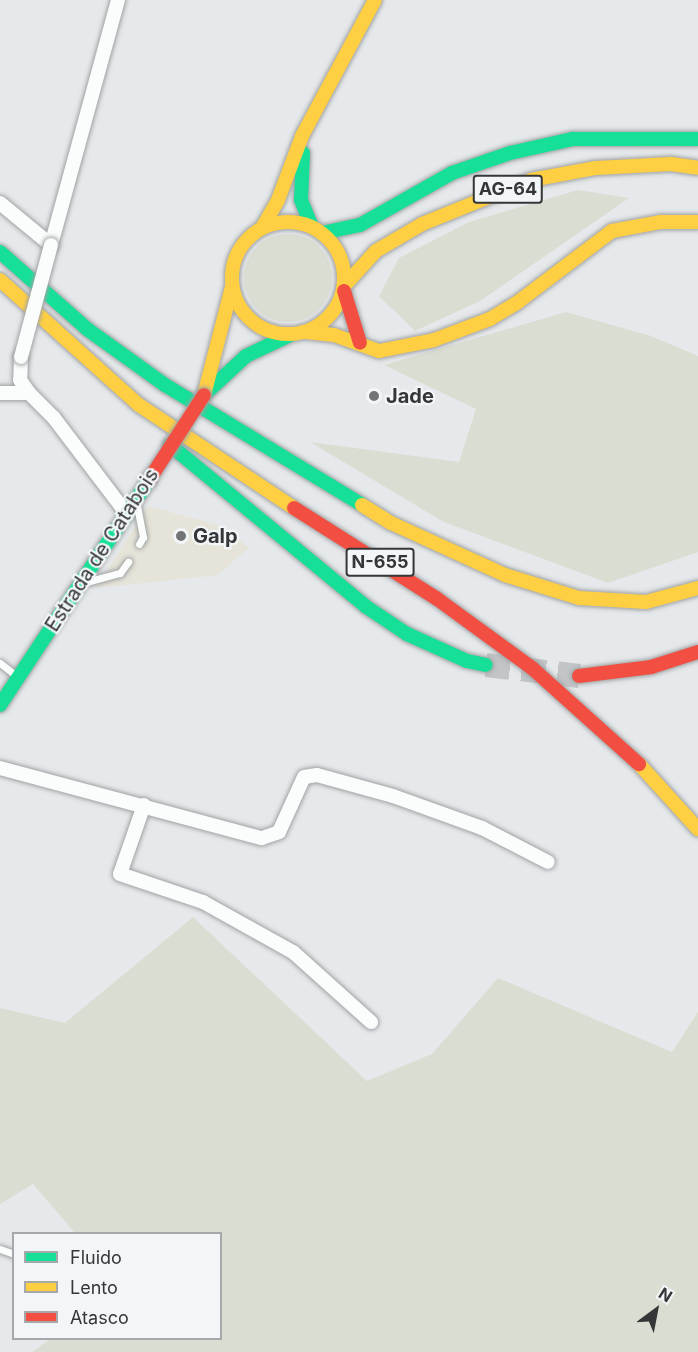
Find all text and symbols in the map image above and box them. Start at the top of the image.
road number: AG-64 [472,174,544,204]
place label: Jade [386,384,434,408]
marker: Jade [367,389,381,403]
street label: Estrada de Catabois [40,464,164,636]
place label: Galp [193,524,238,548]
marker: Galp [174,529,188,543]
road number: N-655 [346,547,415,577]
legend [12,1232,222,1340]
text: Fluido [70,1247,122,1268]
text: Lento [70,1277,118,1298]
north arrow [626,1280,686,1340]
text: N [655,1283,676,1306]
text: Atasco [70,1307,129,1328]

